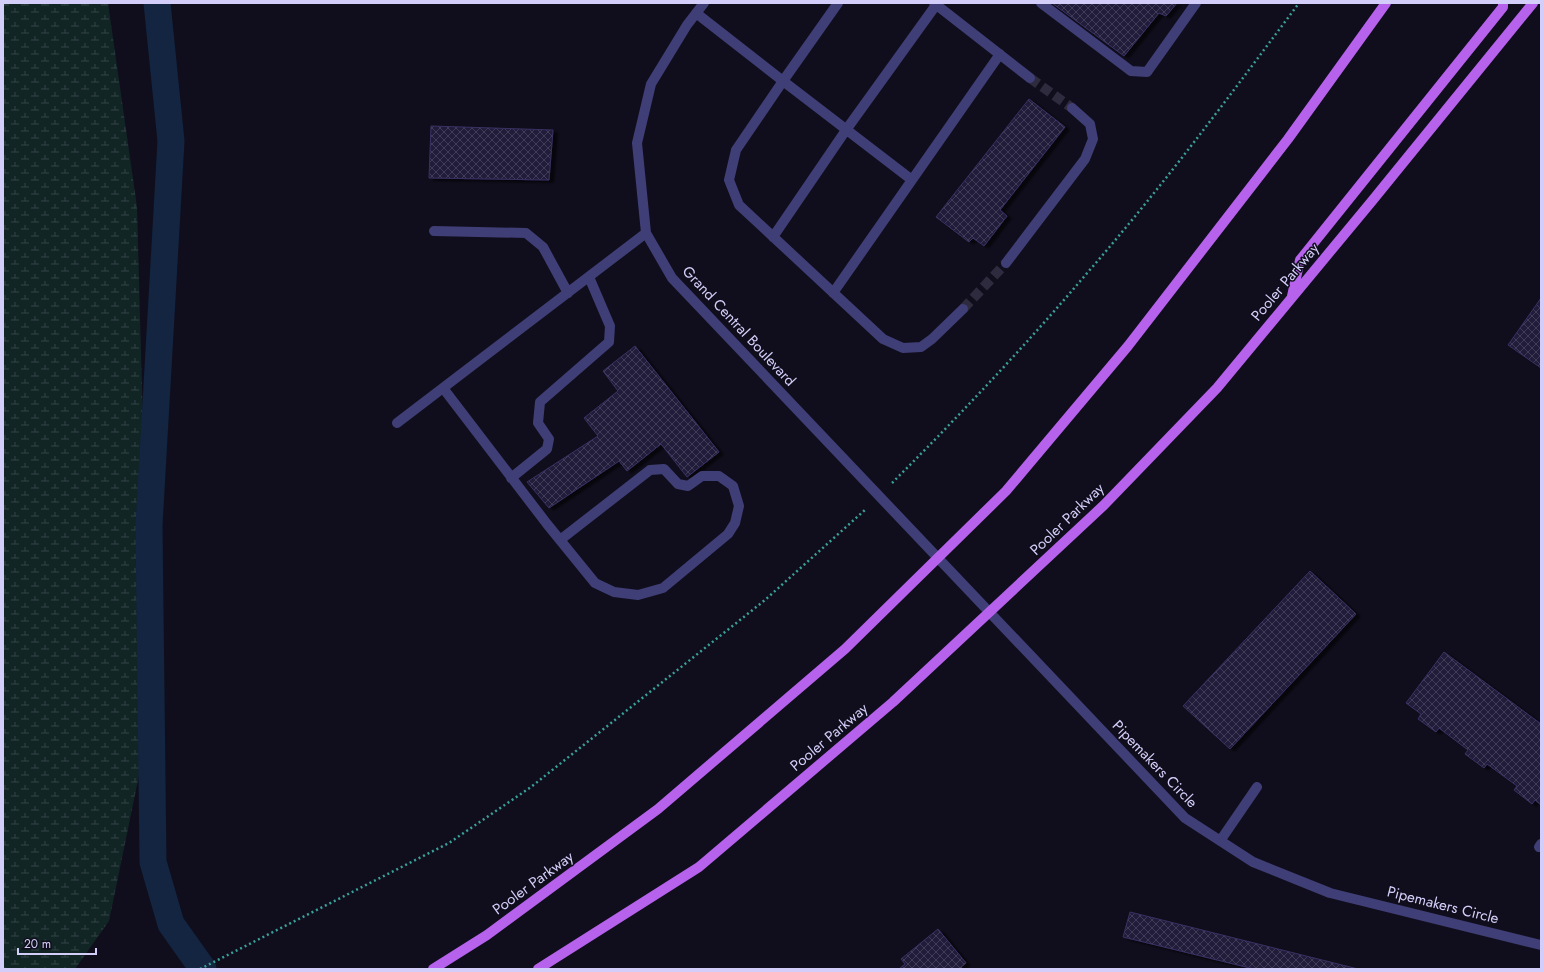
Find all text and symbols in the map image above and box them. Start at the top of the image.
street label: Pooler Parkway [1246,238,1324,326]
street label: Grand Central Boulevard [677,261,801,391]
street label: Pooler Parkway [1025,478,1109,560]
street label: Pooler Parkway [785,698,873,776]
street label: Pipemakers Circle [1107,715,1203,813]
street label: Pooler Parkway [488,846,579,920]
street label: Pipemakers Circle [1385,880,1501,930]
scale bar [18,930,96,956]
text: 20 m [24,935,51,953]

